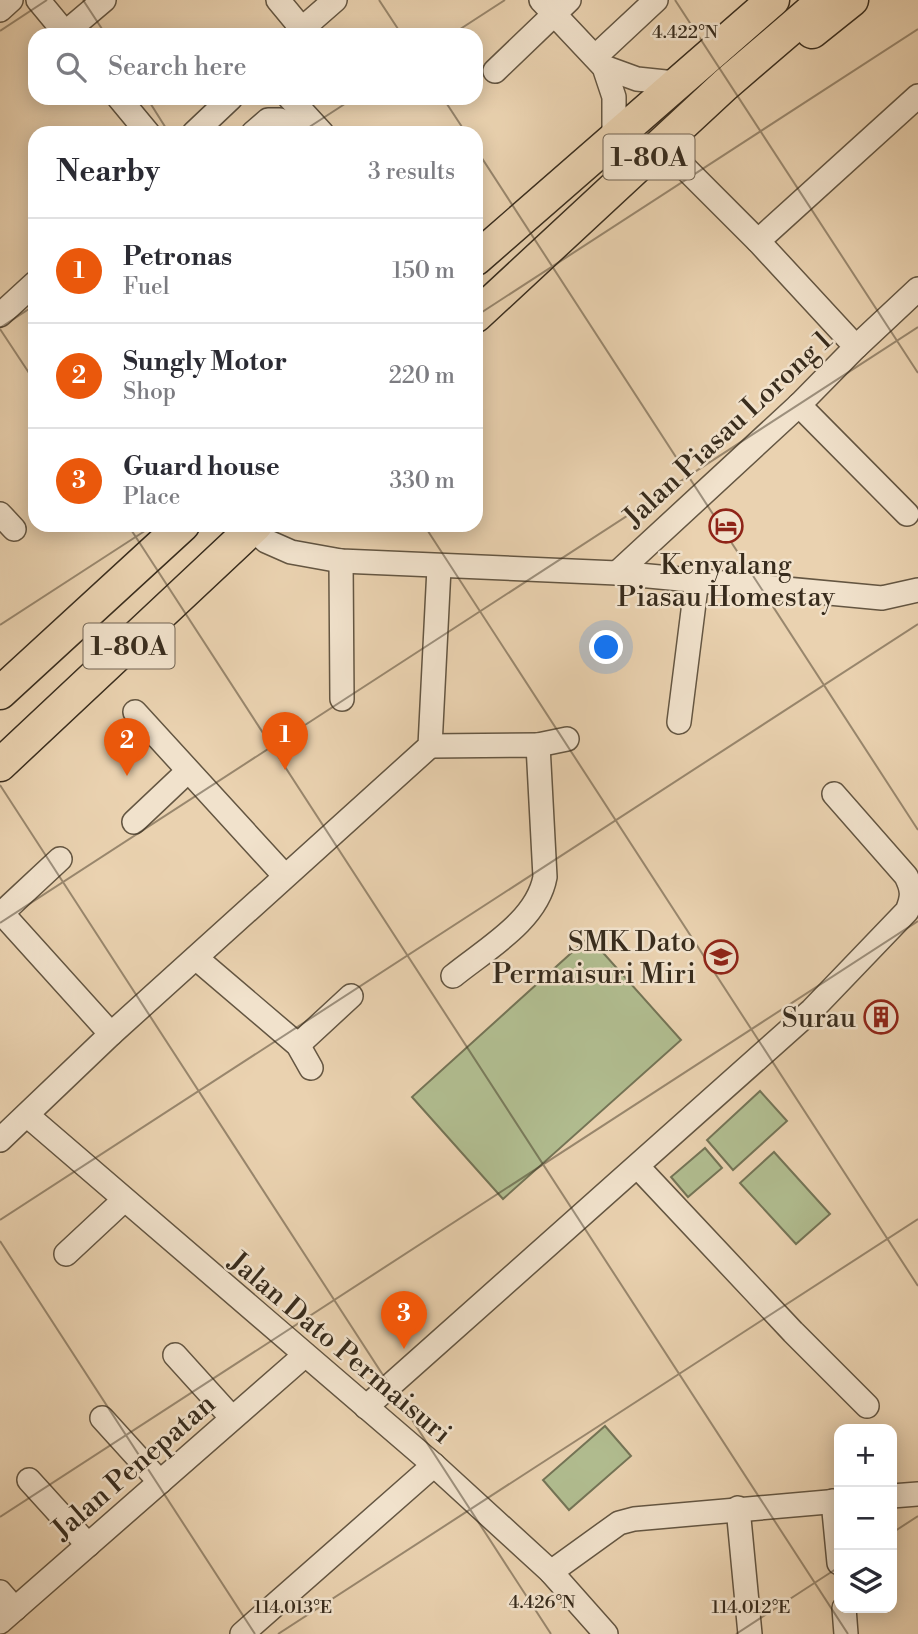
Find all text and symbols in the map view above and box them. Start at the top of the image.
text: 4.422°N [652,21,719,44]
search box [28,28,483,105]
icon: search [52,48,90,86]
text: Search here [108,51,247,83]
road number: 1-80A [604,134,694,180]
text: Nearby [56,153,160,191]
text: 3 results [368,158,455,186]
text: Petronas [123,241,232,273]
text: 1 [73,257,85,285]
text: 150 m [392,257,455,285]
text: Fuel [123,273,169,301]
street label: Jalan Piasau Lorong 1 [616,323,840,535]
text: Sungly Motor [123,346,287,378]
text: 2 [72,362,86,390]
text: 220 m [389,362,455,390]
text: Shop [123,378,176,406]
text: Guard house [123,451,280,483]
text: 3 [72,467,86,495]
text: 330 m [389,467,455,495]
text: Place [123,483,180,511]
hotel icon: Kenyalang Piasau Homestay [707,507,745,545]
place label: Kenyalang Piasau Homestay [617,548,835,615]
road number: 1-80A [83,624,174,668]
your location [589,630,623,664]
pin: 1 [262,712,308,770]
pin: 2 [104,718,150,776]
place label: SMK Dato Permaisuri Miri [492,925,696,992]
school or university icon: SMK Dato Permaisuri Miri [702,938,740,976]
building icon: Surau [862,998,900,1036]
place label: Surau [782,1001,856,1036]
street label: Jalan Dato Permaisuri [221,1244,459,1452]
pin: 3 [381,1291,427,1349]
street label: Jalan Penepatan [44,1387,223,1548]
map controls [834,1424,897,1613]
button: + [834,1424,897,1487]
button: − [834,1487,897,1550]
button: layers [834,1550,897,1613]
text: 4.426°N [509,1591,576,1614]
text: 114.013°E [254,1596,332,1619]
text: 114.012°E [712,1596,790,1619]

